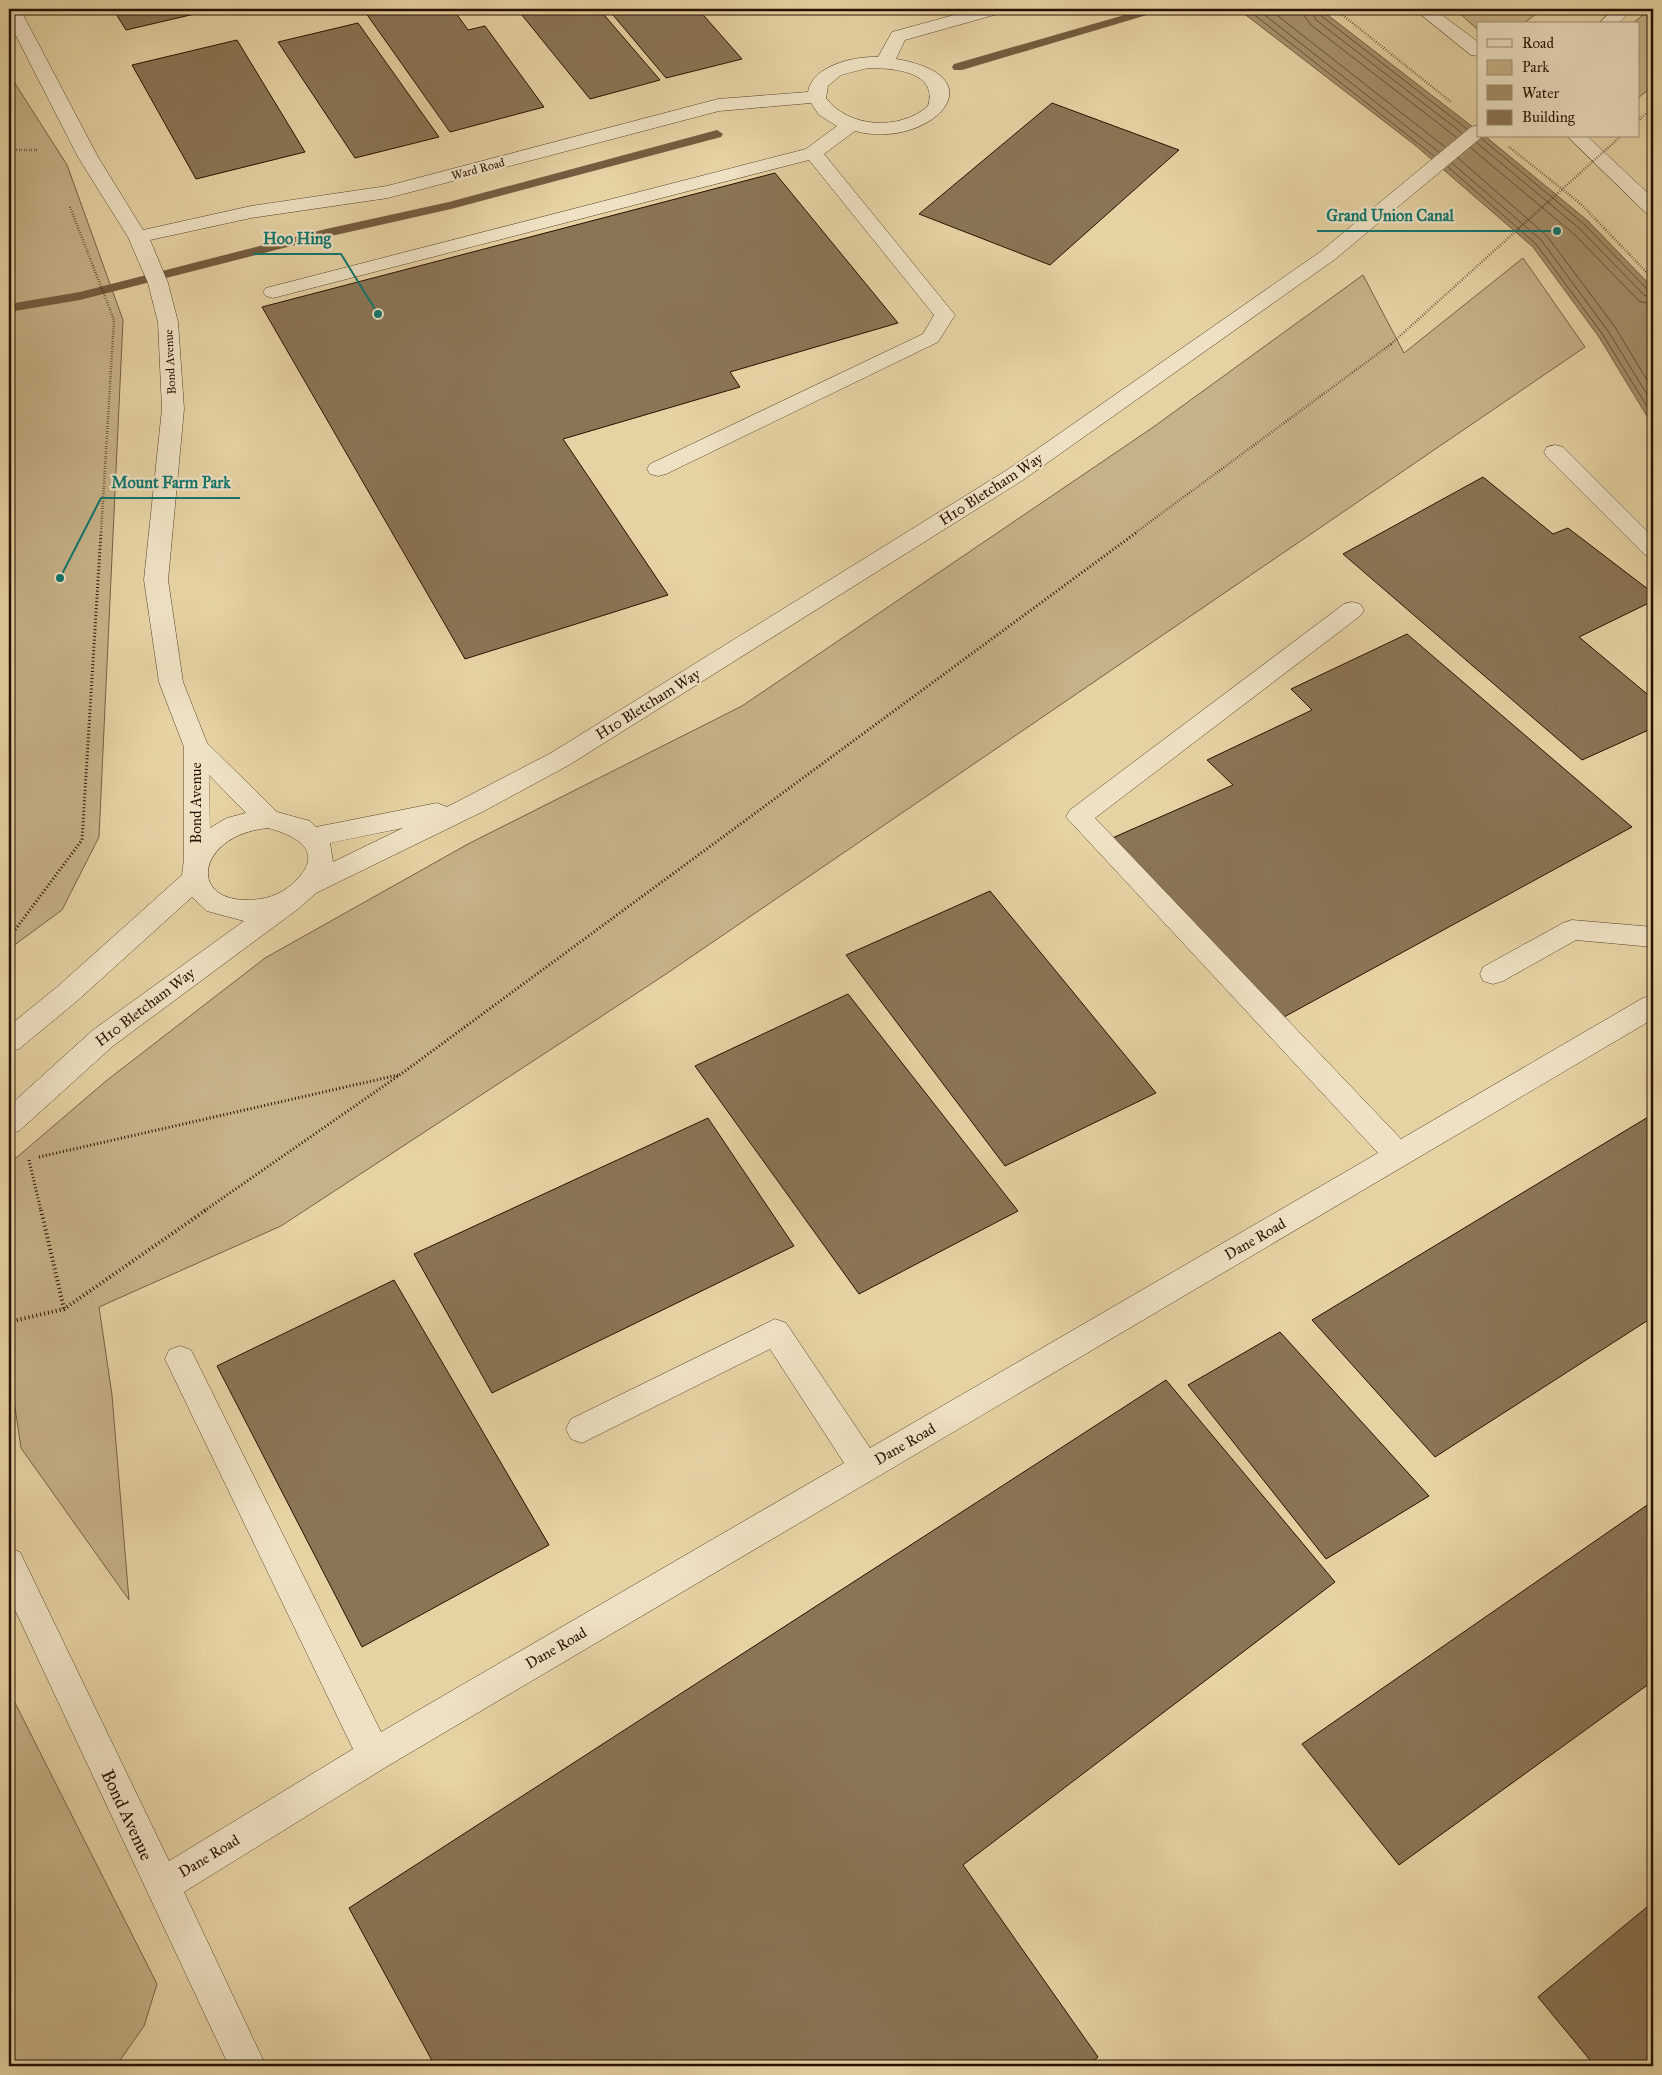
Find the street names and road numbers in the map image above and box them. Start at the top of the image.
street label: Ward Road [450,155,506,183]
street label: Bond Avenue [161,329,179,395]
street label: H10 Bletcham Way [936,448,1047,529]
street label: H10 Bletcham Way [592,664,704,743]
street label: Bond Avenue [187,762,205,844]
street label: H10 Bletcham Way [92,963,199,1050]
street label: Dane Road [1221,1214,1289,1264]
street label: Dane Road [871,1419,939,1469]
street label: Dane Road [522,1623,590,1673]
street label: Bond Avenue [96,1766,158,1864]
street label: Dane Road [175,1831,243,1881]

